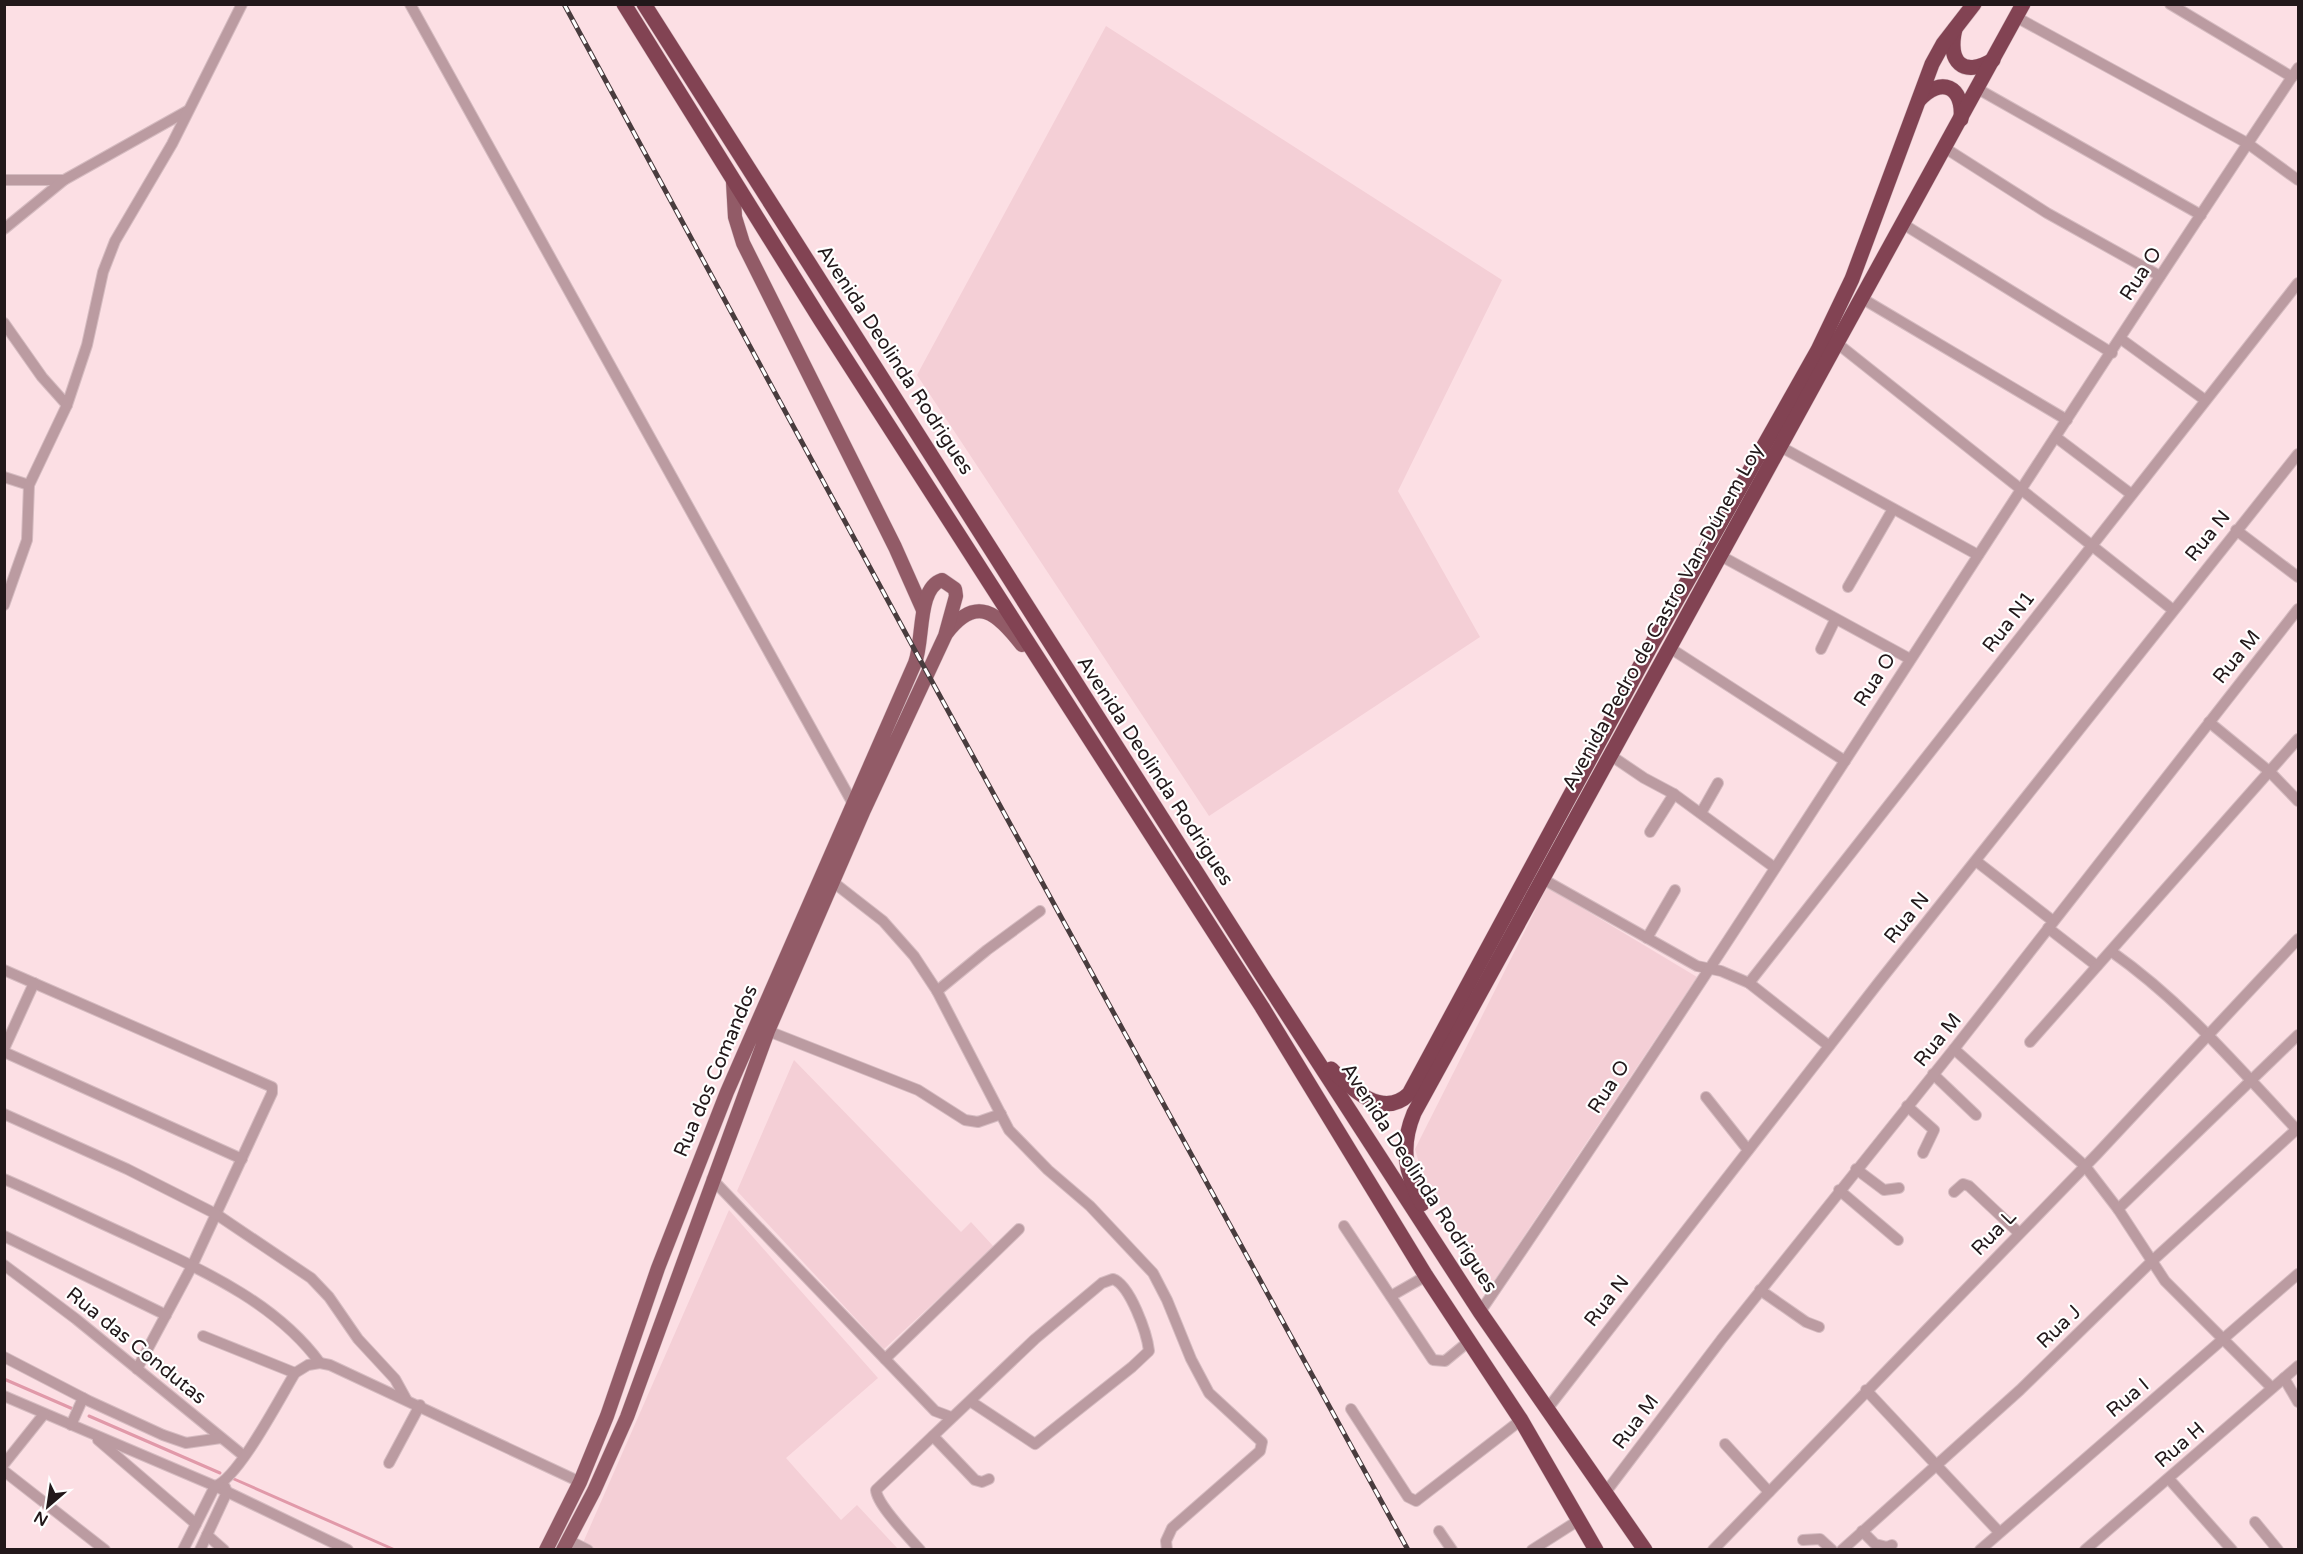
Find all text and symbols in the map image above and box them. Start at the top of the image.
street label: Avenida Deolinda Rodrigues [812,241,978,479]
street label: Rua O [2115,243,2167,305]
street label: Avenida Pedro de Castro Van-Dúnem Loy [1557,439,1769,795]
street label: Rua N [2180,506,2236,566]
street label: Rua N1 [1978,586,2040,658]
street label: Rua M [2208,625,2266,689]
street label: Rua O [1849,649,1901,711]
street label: Avenida Deolinda Rodrigues [1072,652,1238,890]
street label: Rua N [1879,888,1935,948]
street label: Rua dos Comandos [669,981,763,1161]
street label: Rua M [1909,1008,1967,1072]
street label: Rua O [1583,1056,1635,1118]
street label: Avenida Deolinda Rodrigues [1336,1059,1502,1297]
street label: Rua L [1966,1205,2022,1261]
street label: Rua N [1579,1270,1635,1332]
street label: Rua das Condutas [61,1282,211,1410]
street label: Rua J [2032,1300,2086,1354]
street label: Rua I [2102,1373,2154,1423]
street label: Rua M [1608,1390,1664,1454]
street label: Rua H [2150,1417,2210,1473]
north arrow [18,1476,78,1536]
text: N [31,1506,52,1530]

